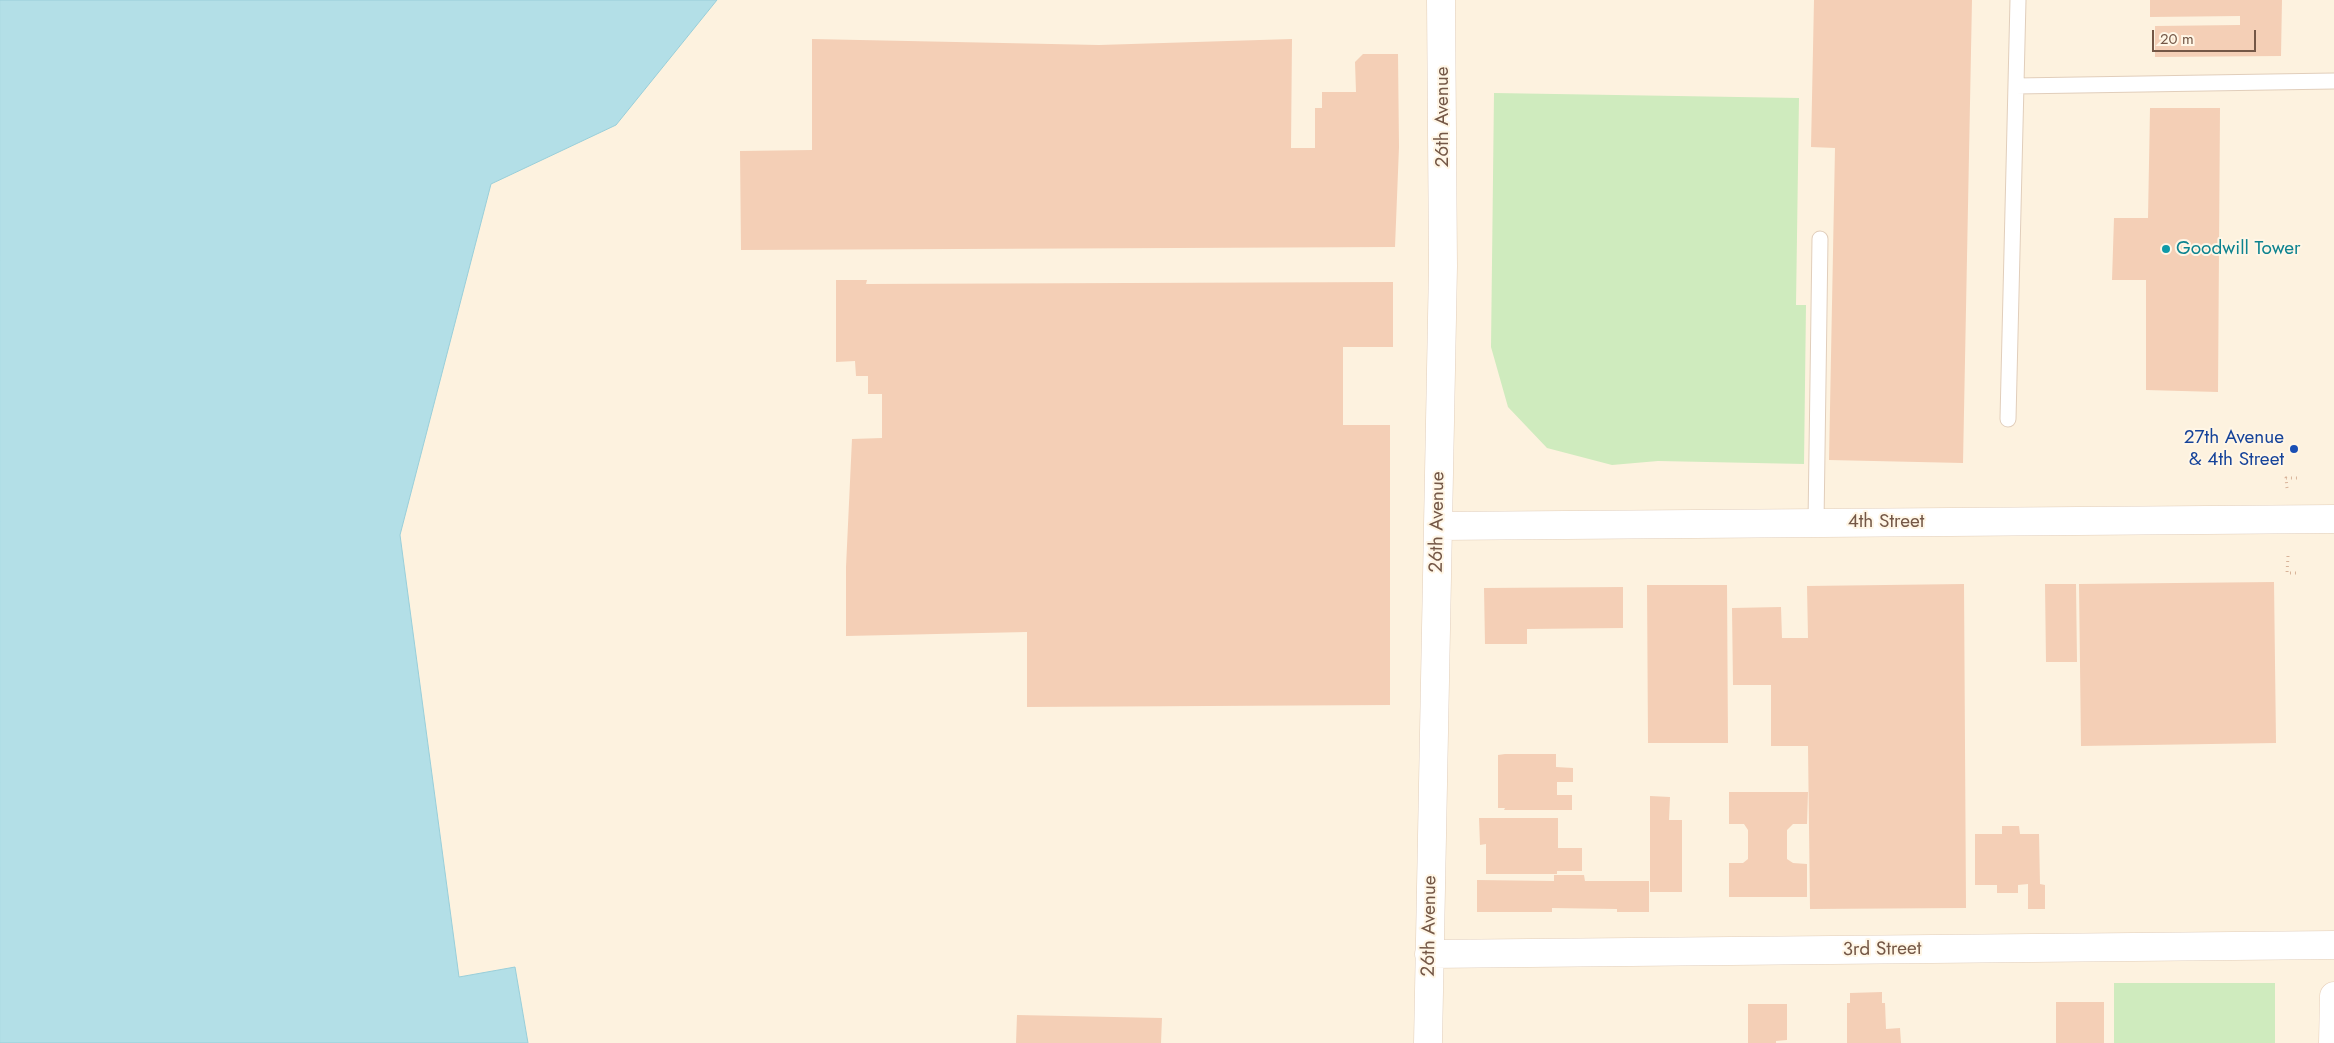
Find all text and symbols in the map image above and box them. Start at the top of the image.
scale bar [2154,20,2258,52]
text: 20 m [2160,28,2194,50]
street label: 26th Avenue [1432,66,1454,168]
place label: Goodwill Tower [2176,238,2301,260]
marker: Goodwill Tower [2160,243,2172,255]
place label: 27th Avenue & 4th Street [2184,427,2284,471]
marker: 27th Avenue & 4th Street [2288,443,2300,455]
street label: 26th Avenue [1426,471,1450,573]
street label: 4th Street [1848,511,1924,533]
street label: 26th Avenue [1418,875,1442,977]
street label: 3rd Street [1842,938,1922,962]

